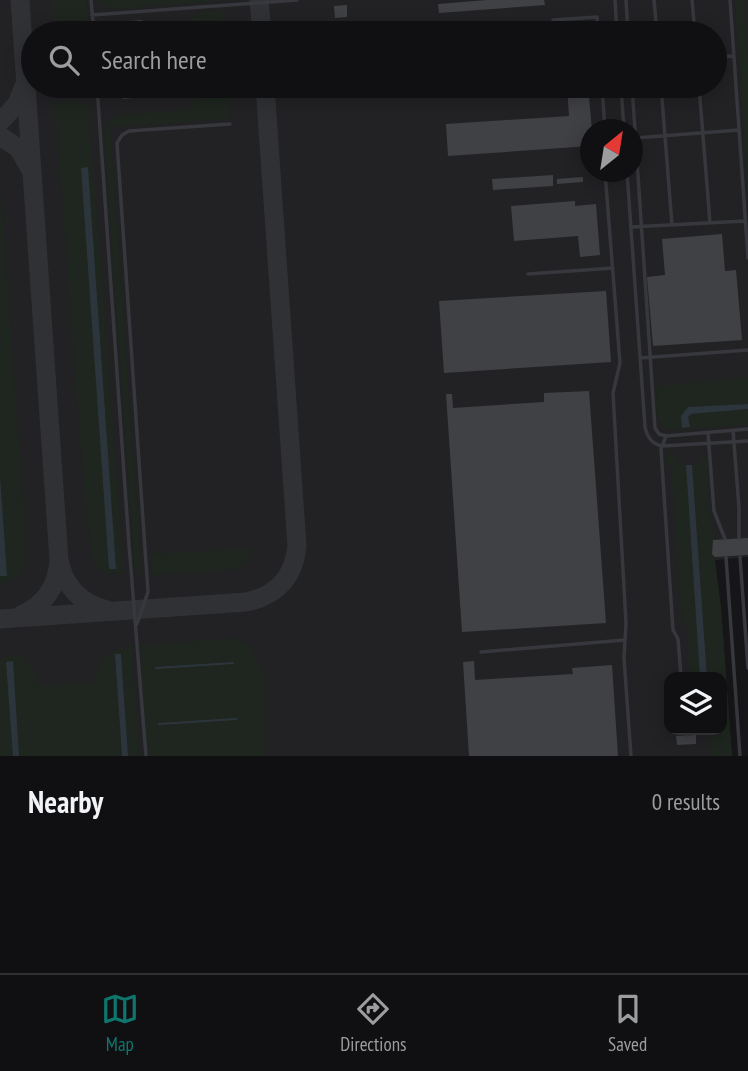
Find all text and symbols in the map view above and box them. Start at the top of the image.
search box [21,21,727,98]
icon: search [45,41,83,79]
text: Search here [101,43,207,76]
north arrow [580,119,643,182]
map controls [664,672,727,735]
button: layers [664,672,727,735]
text: Nearby [28,782,103,821]
text: 0 results [652,787,720,816]
tab: Map [101,990,139,1056]
tab: Directions [340,990,406,1056]
tab: Saved [608,990,647,1056]

